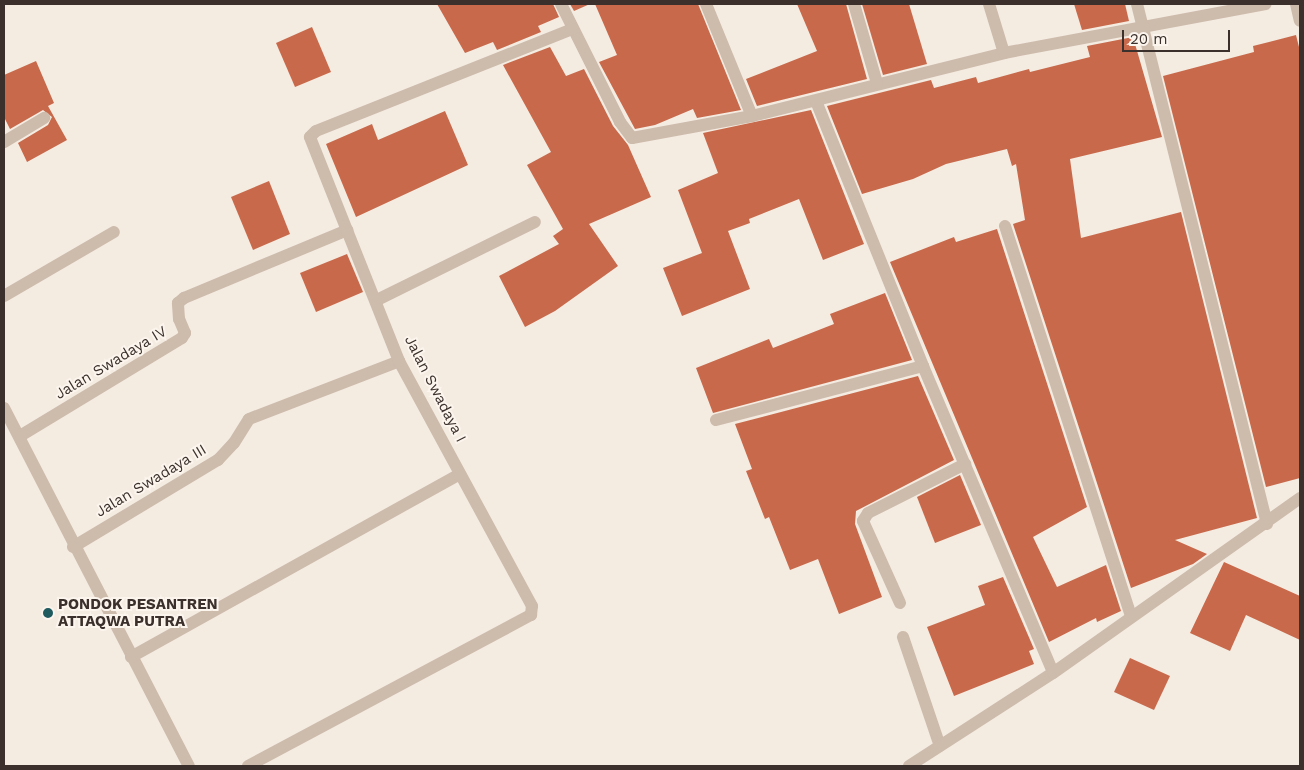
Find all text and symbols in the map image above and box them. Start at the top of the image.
scale bar [1124,20,1232,52]
text: 20 m [1130,30,1168,48]
street label: Jalan Swadaya IV [52,322,170,404]
street label: Jalan Swadaya I [400,332,470,446]
street label: Jalan Swadaya III [92,441,210,521]
place label: PONDOK PESANTREN ATTAQWA PUTRA [58,595,218,630]
marker: PONDOK PESANTREN ATTAQWA PUTRA [42,607,54,619]

